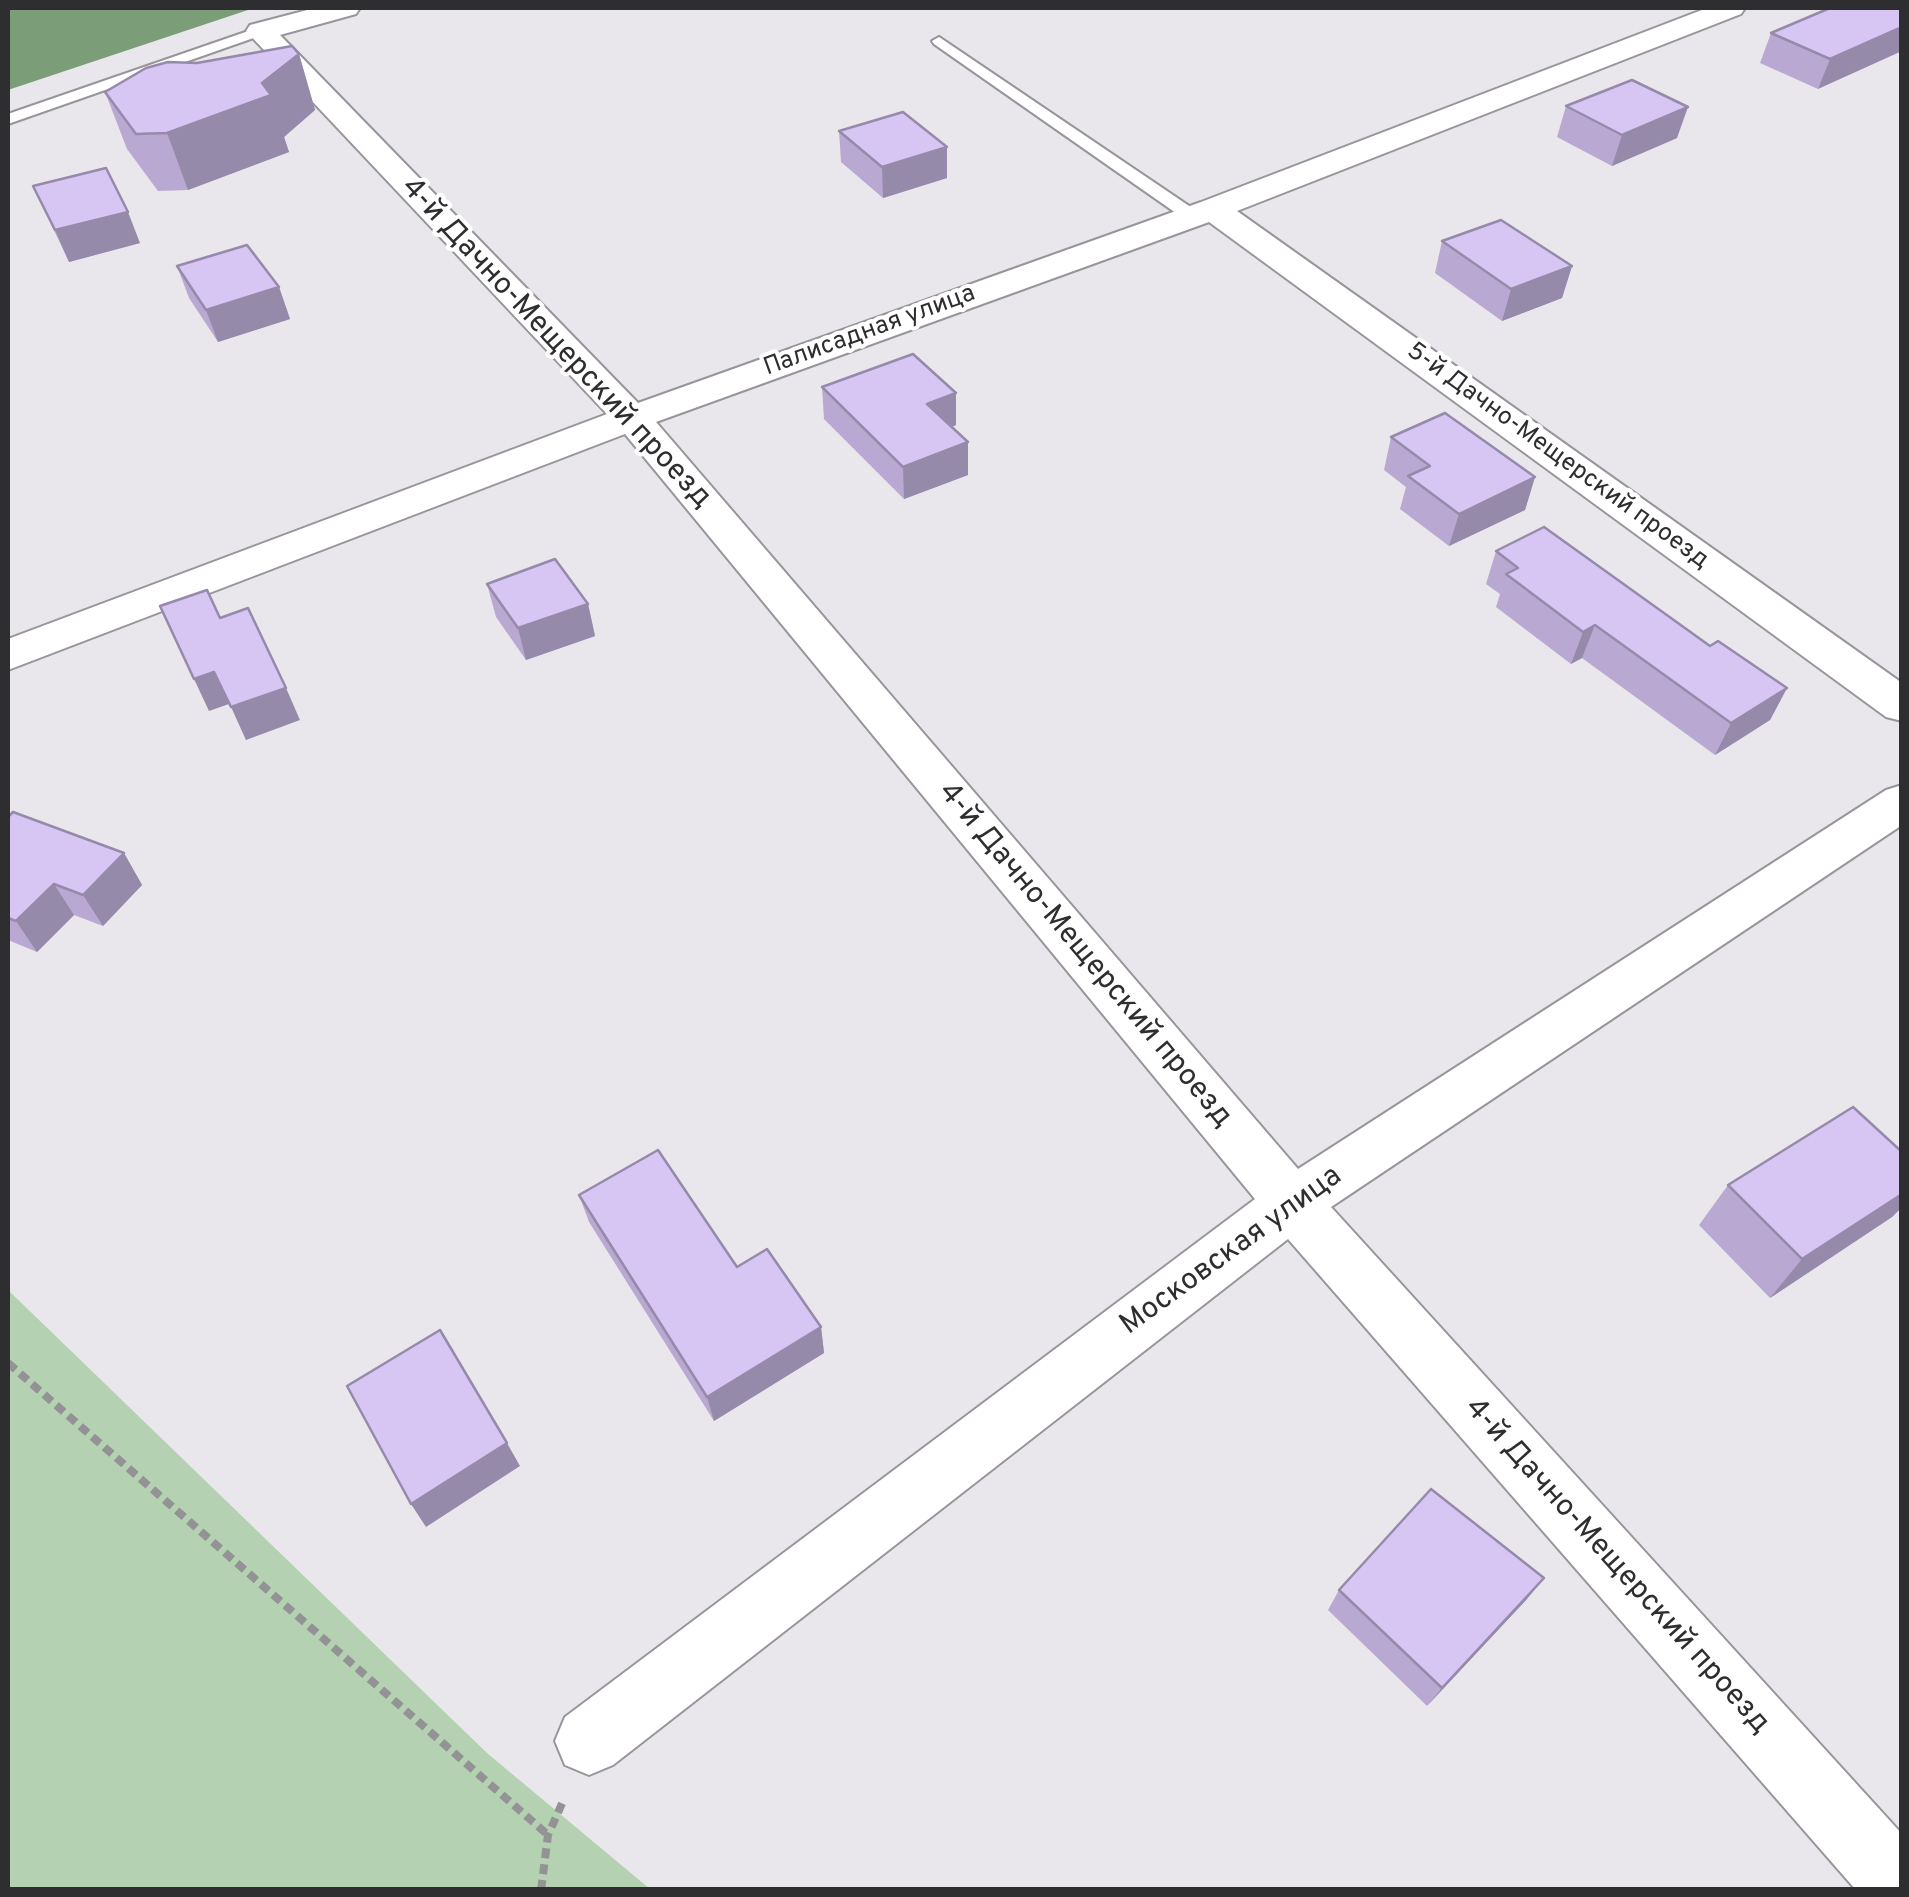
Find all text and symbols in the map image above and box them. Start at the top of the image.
street label: 4-й Дачно-Мещерский проезд [392,171,718,517]
street label: Палисадная улица [760,280,980,384]
street label: 5-й Дачно-Мещерский проезд [1400,337,1714,577]
street label: 4-й Дачно-Мещерский проезд [929,776,1239,1136]
street label: Московская улица [1114,1160,1350,1344]
street label: 4-й Дачно-Мещерский проезд [1456,1392,1776,1742]

